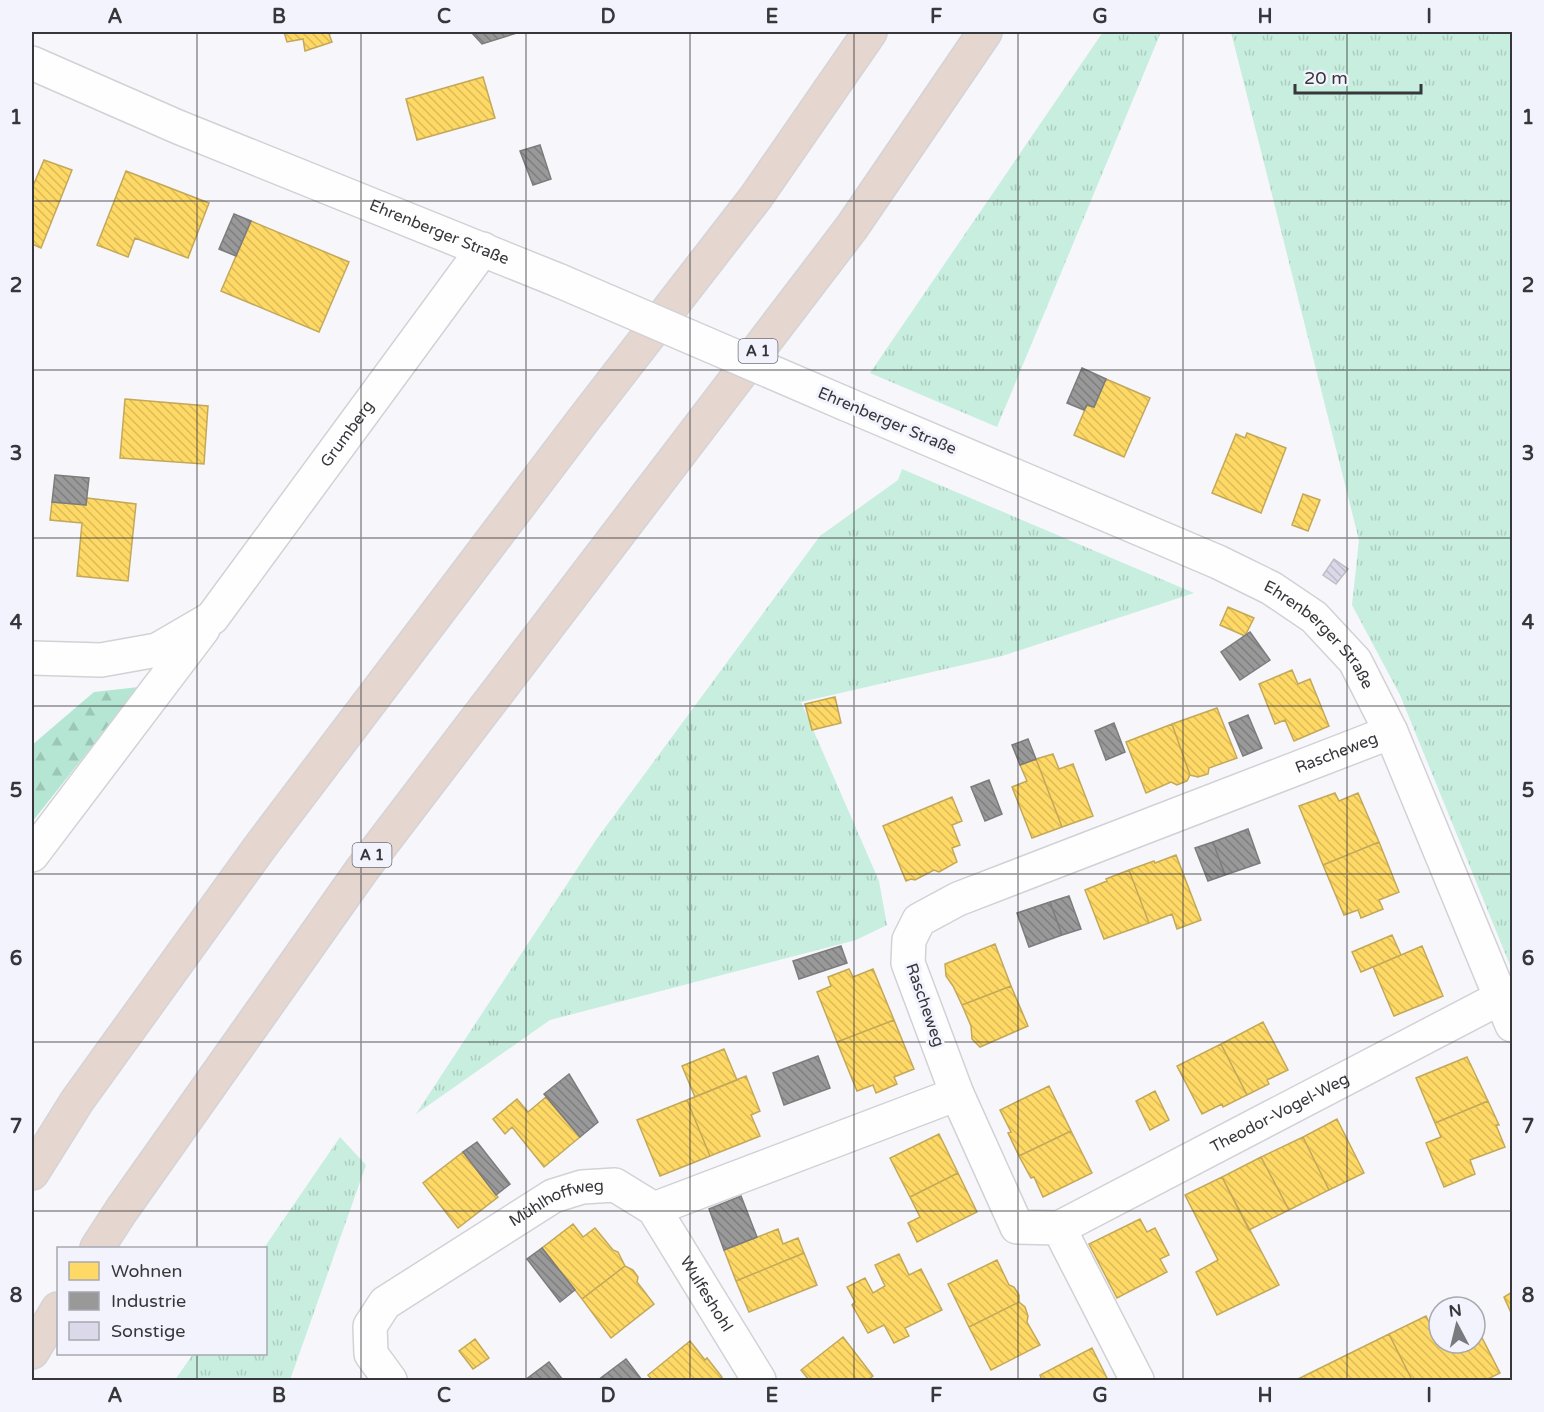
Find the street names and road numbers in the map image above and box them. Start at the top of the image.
street label: Ehrenberger Straße [366,195,512,269]
road number: A 1 [738,339,777,363]
street label: Ehrenberger Straße [815,383,959,459]
street label: Grumberg [316,397,378,471]
street label: Ehrenberger Straße [1261,576,1378,692]
street label: Rascheweg [1292,728,1381,778]
road number: A 1 [352,843,392,867]
street label: Rascheweg [901,961,949,1049]
street label: Theodor-Vogel-Weg [1207,1068,1352,1157]
street label: Mühlhoffweg [505,1176,604,1231]
street label: Wulfeshohl [676,1253,737,1336]

